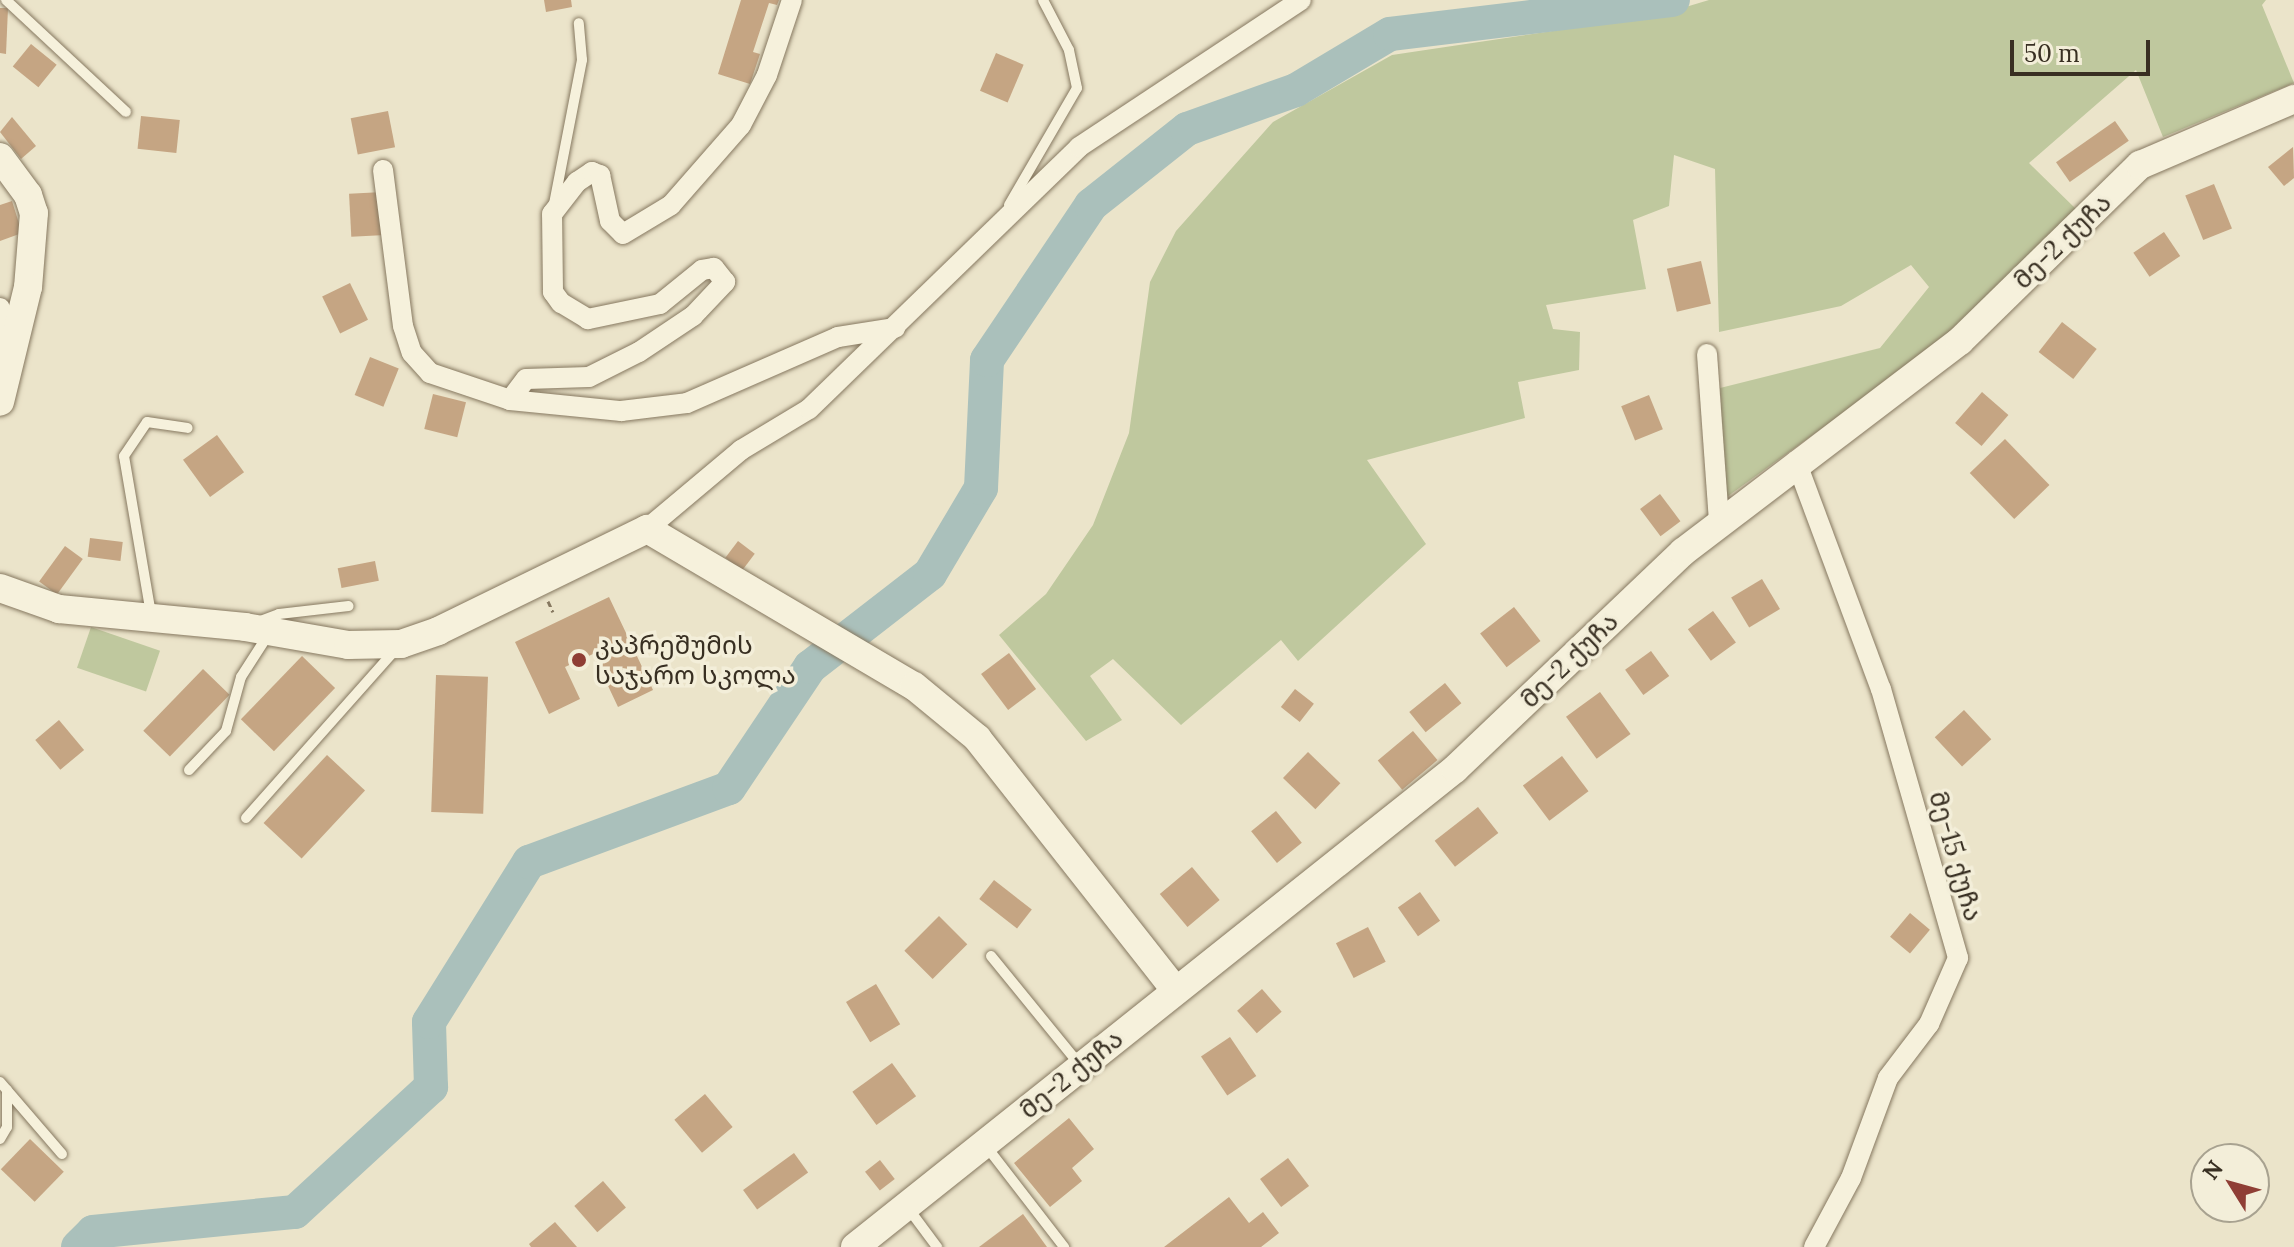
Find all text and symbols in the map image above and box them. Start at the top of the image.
scale bar [2014,24,2154,74]
text: 50 m [2024,38,2080,69]
street label: მე-2 ქუჩა [2007,187,2117,295]
street label: მე-2 ქუჩა [1514,606,1624,714]
place label: კაპრეშუმის საჯარო სკოლა [595,629,796,690]
marker: კაპრეშუმის საჯარო სკოლა [570,651,588,669]
street label: მე-15 ქუჩა [1923,787,1989,925]
street label: მე-2 ქუჩა [1013,1023,1129,1125]
north arrow [2190,1143,2270,1223]
text: N [2196,1155,2229,1185]

